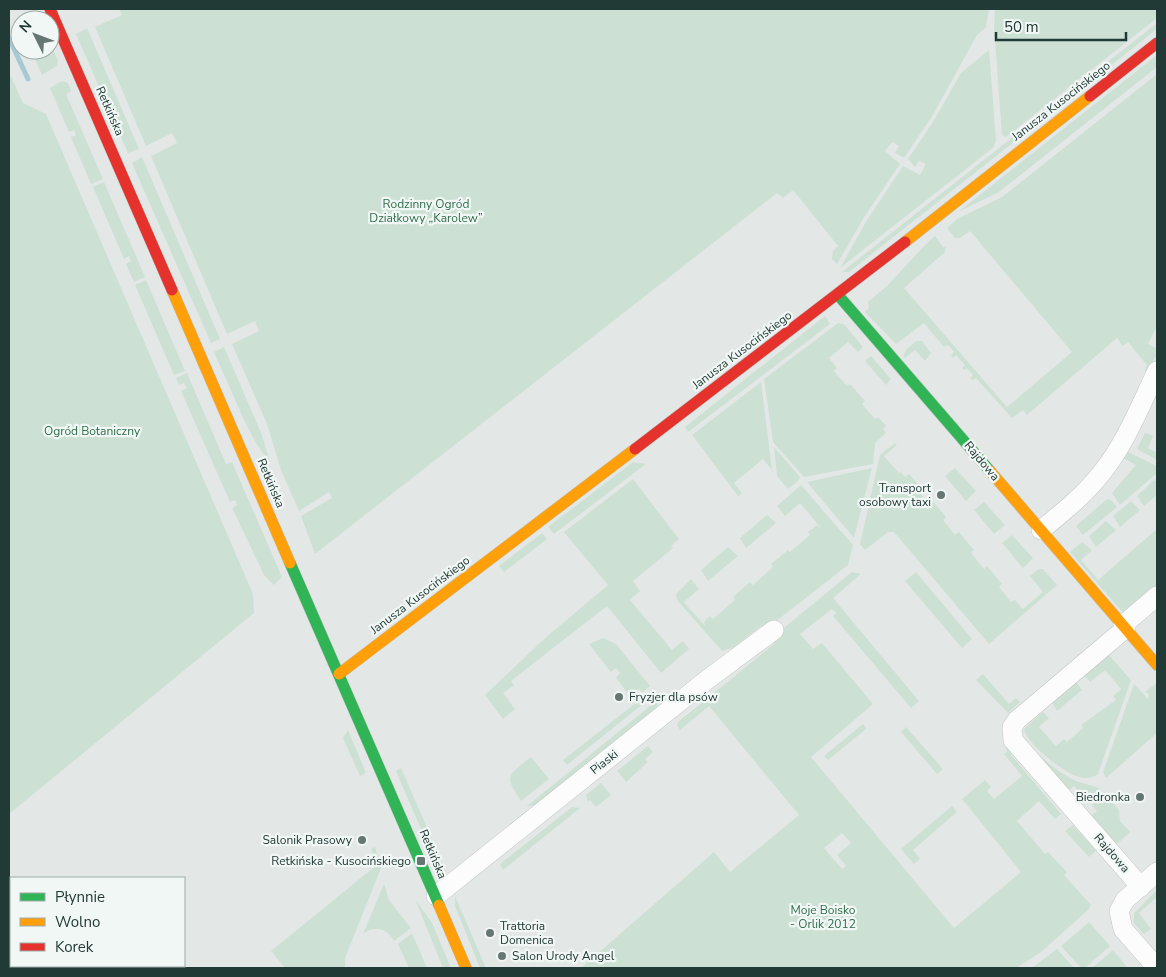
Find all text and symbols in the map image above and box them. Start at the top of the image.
north arrow [10,10,60,60]
scale bar [996,10,1126,42]
text: N [15,16,36,37]
text: 50 m [1004,17,1039,37]
street label: Janusza Kusocińskiego [1008,57,1114,145]
street label: Retkińska [92,84,128,138]
park label: Rodzinny Ogród Działkowy „Karolew” [369,196,483,226]
street label: Janusza Kusocińskiego [688,307,795,393]
park label: Ogród Botaniczny [44,423,141,439]
street label: Rajdowa [961,438,1003,484]
street label: Retkińska [253,456,289,510]
place label: Transport osobowy taxi [859,480,932,510]
marker: Transport osobowy taxi [935,489,947,501]
street label: Janusza Kusocińskiego [366,552,473,638]
place label: Fryzjer dla psów [629,689,718,705]
marker: Fryzjer dla psów [613,691,625,703]
street label: Piaski [587,746,621,778]
place label: Biedronka [1076,789,1130,805]
marker: Biedronka [1134,791,1146,803]
street label: Retkińska [415,827,451,881]
street label: Rajdowa [1091,830,1133,876]
place label: Salonik Prasowy [262,832,353,848]
marker: Salonik Prasowy [356,834,368,846]
place label: Retkińska - Kusocińskiego [271,853,411,869]
marker: Retkińska - Kusocińskiego [415,855,427,867]
legend [10,877,185,967]
text: Płynnie [55,887,105,907]
park label: Moje Boisko - Orlik 2012 [790,902,856,932]
text: Wolno [55,912,100,932]
place label: Trattoria Domenica [500,918,554,948]
marker: Trattoria Domenica [484,927,496,939]
text: Korek [55,937,94,957]
place label: Salon Urody Angel [512,948,615,964]
marker: Salon Urody Angel [496,950,508,962]

